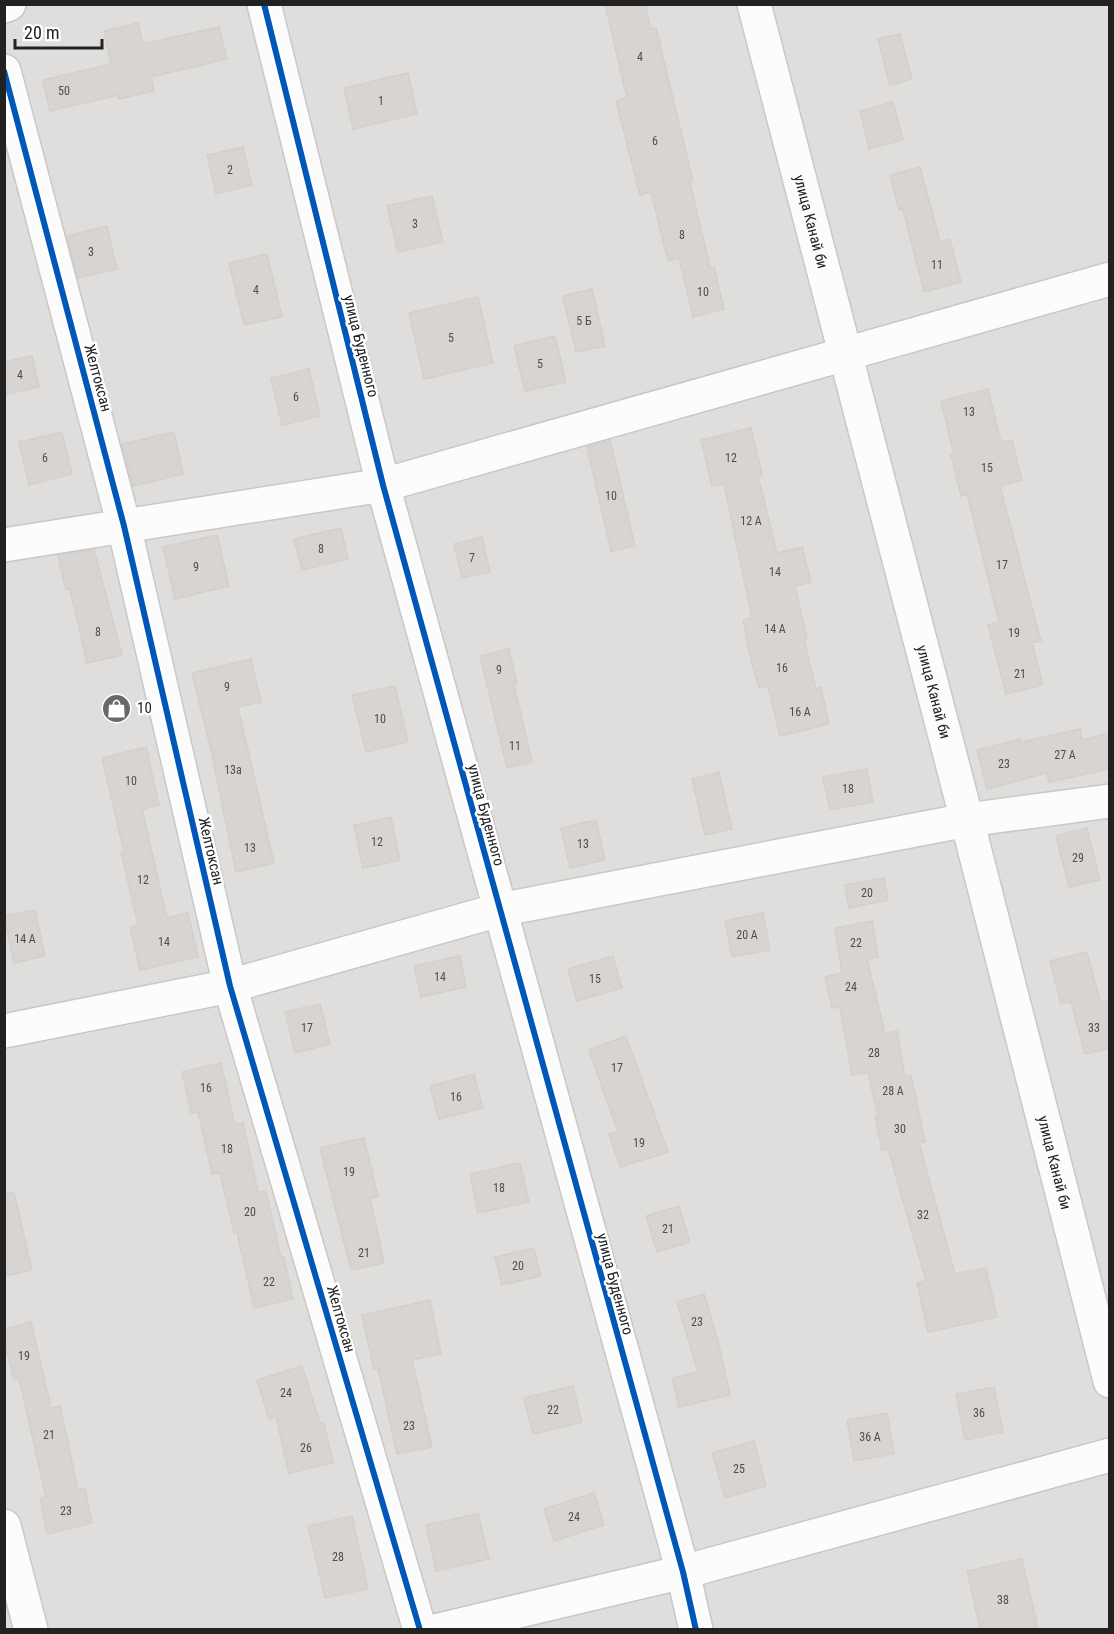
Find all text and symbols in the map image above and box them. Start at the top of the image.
scale bar [15,12,102,50]
text: 20 m [24,22,59,43]
house number: 4 [637,50,643,64]
house number: 50 [58,84,70,98]
house number: 1 [378,94,384,108]
house number: 6 [652,134,658,148]
house number: 2 [227,163,233,177]
street label: улица Канай би [790,173,832,270]
house number: 3 [412,217,418,231]
house number: 8 [679,228,685,242]
house number: 3 [88,245,94,259]
house number: 11 [931,258,943,272]
house number: 4 [253,283,259,297]
house number: 10 [697,285,709,299]
street label: улица Буденного [340,293,382,399]
house number: 5 Б [576,314,592,328]
house number: 5 [448,331,454,345]
street label: Желтоксан [80,342,116,414]
house number: 5 [537,357,543,371]
house number: 4 [17,368,23,382]
house number: 6 [293,390,299,404]
house number: 13 [963,405,975,419]
house number: 6 [42,451,48,465]
house number: 12 [725,451,737,465]
house number: 15 [981,461,993,475]
house number: 10 [605,489,617,503]
house number: 12 А [740,514,762,528]
house number: 8 [318,542,324,556]
house number: 7 [469,551,475,565]
house number: 17 [996,558,1008,572]
house number: 9 [193,560,199,574]
house number: 14 [769,565,781,579]
house number: 14 А [764,622,786,636]
house number: 8 [95,625,101,639]
house number: 19 [1008,626,1020,640]
street label: улица Канай би [913,643,954,741]
house number: 16 [776,661,788,675]
house number: 9 [496,663,502,677]
house number: 21 [1014,667,1026,681]
house number: 9 [224,680,230,694]
shop icon: 10 [100,692,132,724]
place label: 10 [137,699,152,717]
house number: 16 А [789,705,811,719]
house number: 10 [374,712,386,726]
house number: 11 [509,739,521,753]
house number: 27 А [1054,748,1076,762]
house number: 23 [998,757,1010,771]
street label: улица Буденного [464,762,508,868]
house number: 13а [224,763,242,777]
house number: 10 [125,774,137,788]
house number: 18 [842,782,854,796]
street label: Желтоксан [194,815,228,887]
house number: 12 [371,835,383,849]
house number: 13 [577,837,589,851]
house number: 13 [244,841,256,855]
house number: 29 [1072,851,1084,865]
house number: 12 [137,873,149,887]
house number: 20 [861,886,873,900]
house number: 20 А [736,928,758,942]
house number: 14 А [14,932,36,946]
house number: 14 [158,935,170,949]
house number: 22 [850,936,862,950]
house number: 14 [434,970,446,984]
house number: 15 [589,972,601,986]
house number: 24 [845,980,857,994]
house number: 17 [301,1021,313,1035]
house number: 33 [1088,1021,1100,1035]
house number: 28 [868,1046,880,1060]
house number: 17 [611,1061,623,1075]
house number: 16 [200,1081,212,1095]
house number: 28 А [882,1084,904,1098]
house number: 16 [450,1090,462,1104]
street label: улица Канай би [1034,1114,1075,1211]
house number: 30 [894,1122,906,1136]
house number: 19 [633,1136,645,1150]
house number: 18 [221,1142,233,1156]
house number: 19 [343,1165,355,1179]
house number: 18 [493,1181,505,1195]
house number: 20 [244,1205,256,1219]
house number: 32 [917,1208,929,1222]
house number: 21 [662,1222,674,1236]
street label: улица Буденного [593,1231,637,1337]
house number: 21 [358,1246,370,1260]
house number: 20 [512,1259,524,1273]
house number: 22 [263,1275,275,1289]
street label: Желтоксан [323,1283,359,1355]
house number: 23 [691,1315,703,1329]
house number: 19 [18,1349,30,1363]
house number: 24 [280,1386,292,1400]
house number: 22 [547,1403,559,1417]
house number: 36 [973,1406,985,1420]
house number: 23 [403,1419,415,1433]
house number: 21 [43,1428,55,1442]
house number: 36 А [859,1430,881,1444]
house number: 26 [300,1441,312,1455]
house number: 25 [733,1462,745,1476]
house number: 23 [60,1504,72,1518]
house number: 24 [568,1510,580,1524]
house number: 28 [332,1550,344,1564]
house number: 38 [997,1593,1009,1607]

